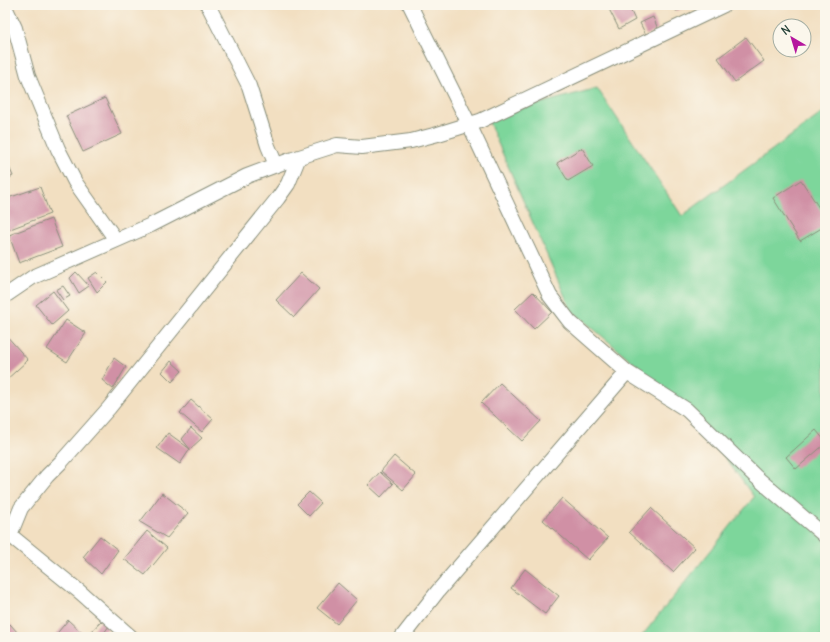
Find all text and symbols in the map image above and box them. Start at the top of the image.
north arrow [772,18,812,58]
text: N [779,22,793,38]

